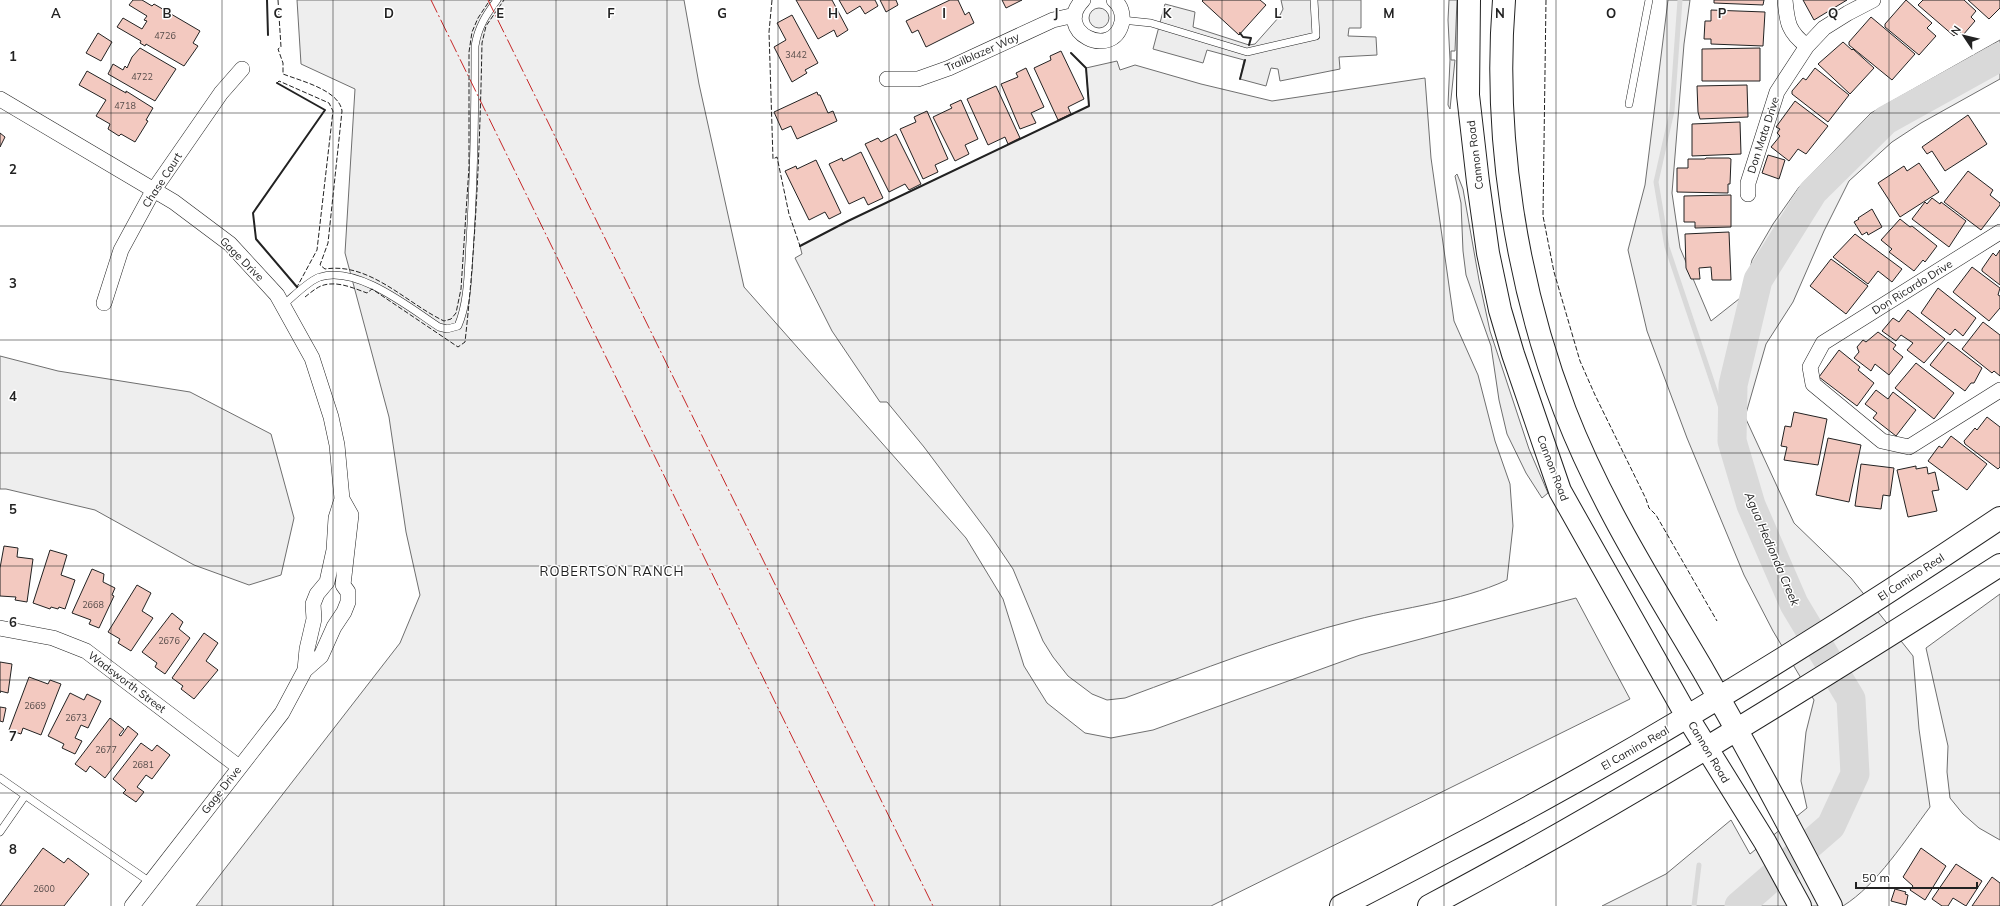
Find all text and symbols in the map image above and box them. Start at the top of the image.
text: A [51,5,61,21]
text: B [163,5,172,21]
text: C [274,5,283,21]
text: D [384,5,394,21]
text: E [496,5,504,21]
text: F [607,5,615,21]
text: G [717,5,727,21]
text: H [828,5,838,21]
text: I [942,5,946,21]
text: J [1054,5,1058,21]
text: K [1163,5,1173,21]
text: L [1274,5,1282,21]
text: M [1383,5,1395,21]
text: N [1495,5,1505,21]
text: O [1606,5,1616,21]
text: P [1718,5,1727,21]
text: Q [1828,5,1838,21]
north arrow [1944,16,1984,56]
text: N [1948,23,1964,38]
street label: Trailblazer Way [943,29,1021,75]
house number: 4726 [154,30,176,41]
text: 1 [9,48,17,64]
house number: 3442 [785,49,807,60]
house number: 4722 [131,71,153,82]
street label: Don Mata Drive [1744,95,1782,175]
house number: 4718 [114,100,136,111]
street label: Cannon Road [1464,120,1486,190]
street label: Chase Court [139,150,185,210]
text: 2 [9,161,17,177]
street label: Gage Drive [217,234,267,284]
street label: Don Ricardo Drive [1869,257,1955,317]
text: 3 [9,275,17,291]
text: 4 [9,388,17,404]
street label: Cannon Road [1534,433,1572,503]
water label: Agua Hedionda Creek [1741,489,1804,609]
text: 5 [9,501,17,517]
street label: El Camino Real [1875,550,1947,604]
district label: ROBERTSON RANCH [540,563,684,579]
house number: 2668 [82,599,104,610]
text: 6 [9,614,17,630]
house number: 2676 [158,635,180,646]
street label: Wadsworth Street [85,648,169,716]
house number: 2669 [24,700,46,711]
house number: 2673 [65,712,87,723]
street label: Cannon Road [1685,719,1733,785]
street label: El Camino Real [1598,723,1672,773]
text: 7 [9,728,17,744]
house number: 2677 [95,744,117,755]
house number: 2681 [132,759,154,770]
street label: Gage Drive [198,763,244,817]
text: 8 [9,841,17,857]
scale bar [1856,864,1977,890]
text: 50 m [1862,870,1890,885]
house number: 2600 [33,883,55,894]

